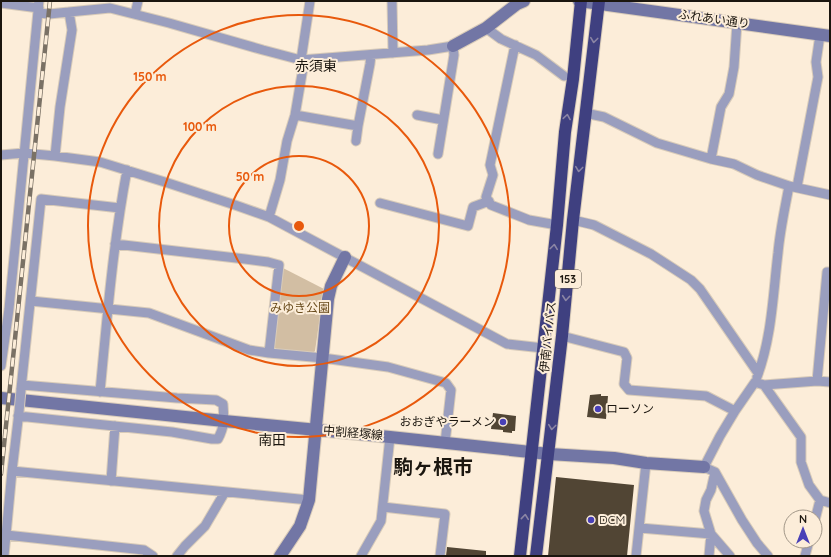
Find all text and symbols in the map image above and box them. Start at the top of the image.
street label: ふれあい通り [677,6,751,31]
one-way arrow [590,37,599,43]
district label: 赤須東 [295,57,337,75]
text: 150 m [133,69,167,84]
one-way arrow [562,114,571,120]
text: 100 m [183,119,217,134]
one-way arrow [575,166,584,172]
text: 50 m [236,169,264,184]
centre of rings [292,219,306,233]
one-way arrow [549,244,558,250]
road number: 153 [555,270,581,288]
one-way arrow [562,295,571,301]
park label: みゆき公園 [270,300,330,315]
street label: 伊南バイパス [536,300,559,373]
place label: ローソン [606,401,654,416]
marker: ローソン [593,404,603,414]
place label: おおぎやラーメン [399,414,495,429]
marker: おおぎやラーメン [498,417,508,427]
street label: 中割経塚線 [322,422,384,443]
one-way arrow [548,424,557,430]
district label: 南田 [258,431,286,449]
district label: 駒ヶ根市 [393,454,473,479]
north arrow [783,509,823,549]
place label: DCM [599,512,625,527]
text: N [799,512,807,526]
one-way arrow [520,514,529,520]
marker: DCM [586,515,596,525]

